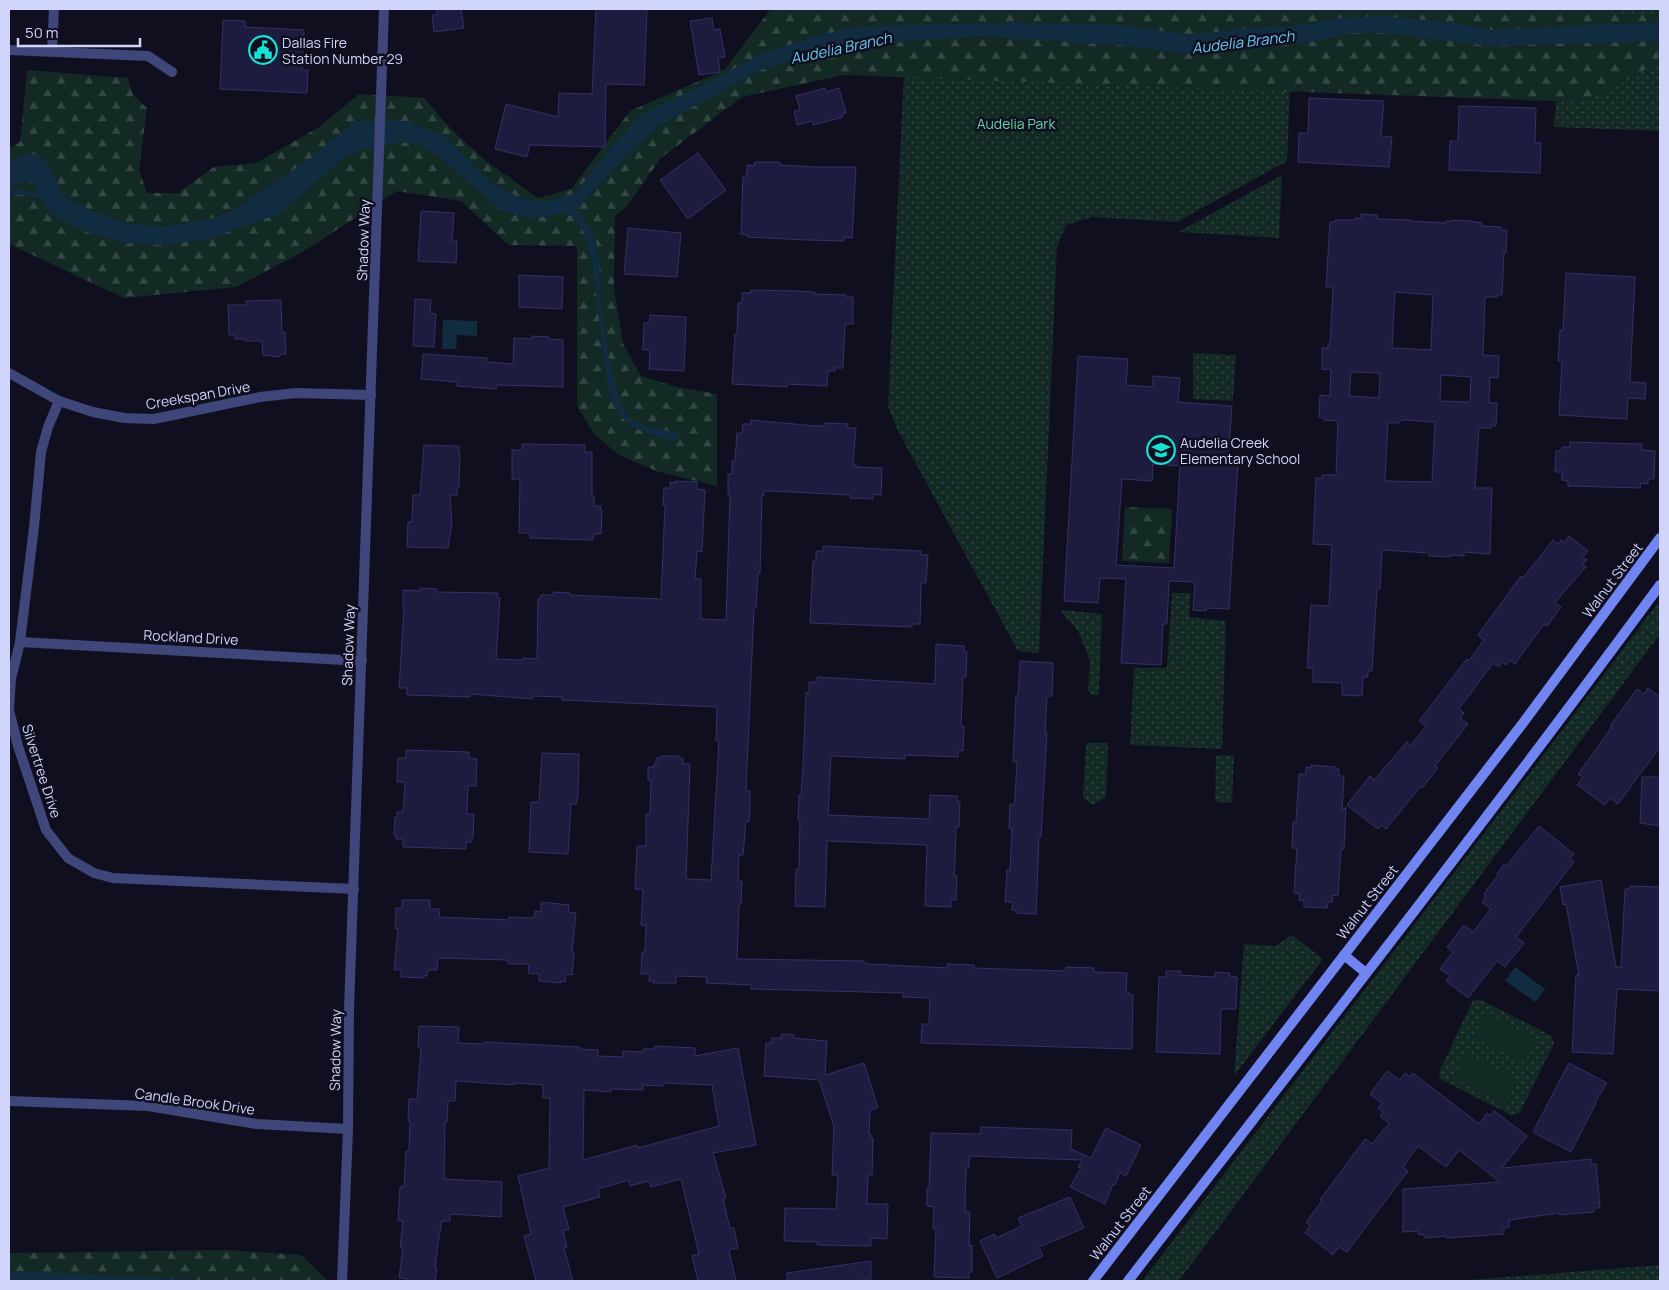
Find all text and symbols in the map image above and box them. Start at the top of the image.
scale bar [18,15,140,47]
text: 50 m [25,22,59,43]
water label: Audelia Branch [1191,25,1297,59]
water label: Audelia Branch [788,27,895,69]
place label: Dallas Fire Station Number 29 [282,33,403,68]
public building icon: Dallas Fire Station Number 29 [248,35,278,65]
park label: Audelia Park [977,114,1056,133]
street label: Shadow Way [352,198,374,281]
street label: Creekspan Drive [144,376,252,414]
place label: Audelia Creek Elementary School [1180,433,1300,468]
school or university icon: Audelia Creek Elementary School [1146,435,1176,465]
street label: Walnut Street [1577,538,1647,622]
street label: Shadow Way [337,603,359,686]
street label: Rockland Drive [143,625,239,649]
street label: Silvertree Drive [18,722,66,820]
street label: Walnut Street [1332,861,1402,943]
street label: Shadow Way [325,1008,345,1091]
street label: Candle Brook Drive [134,1083,256,1119]
street label: Walnut Street [1085,1182,1155,1264]

